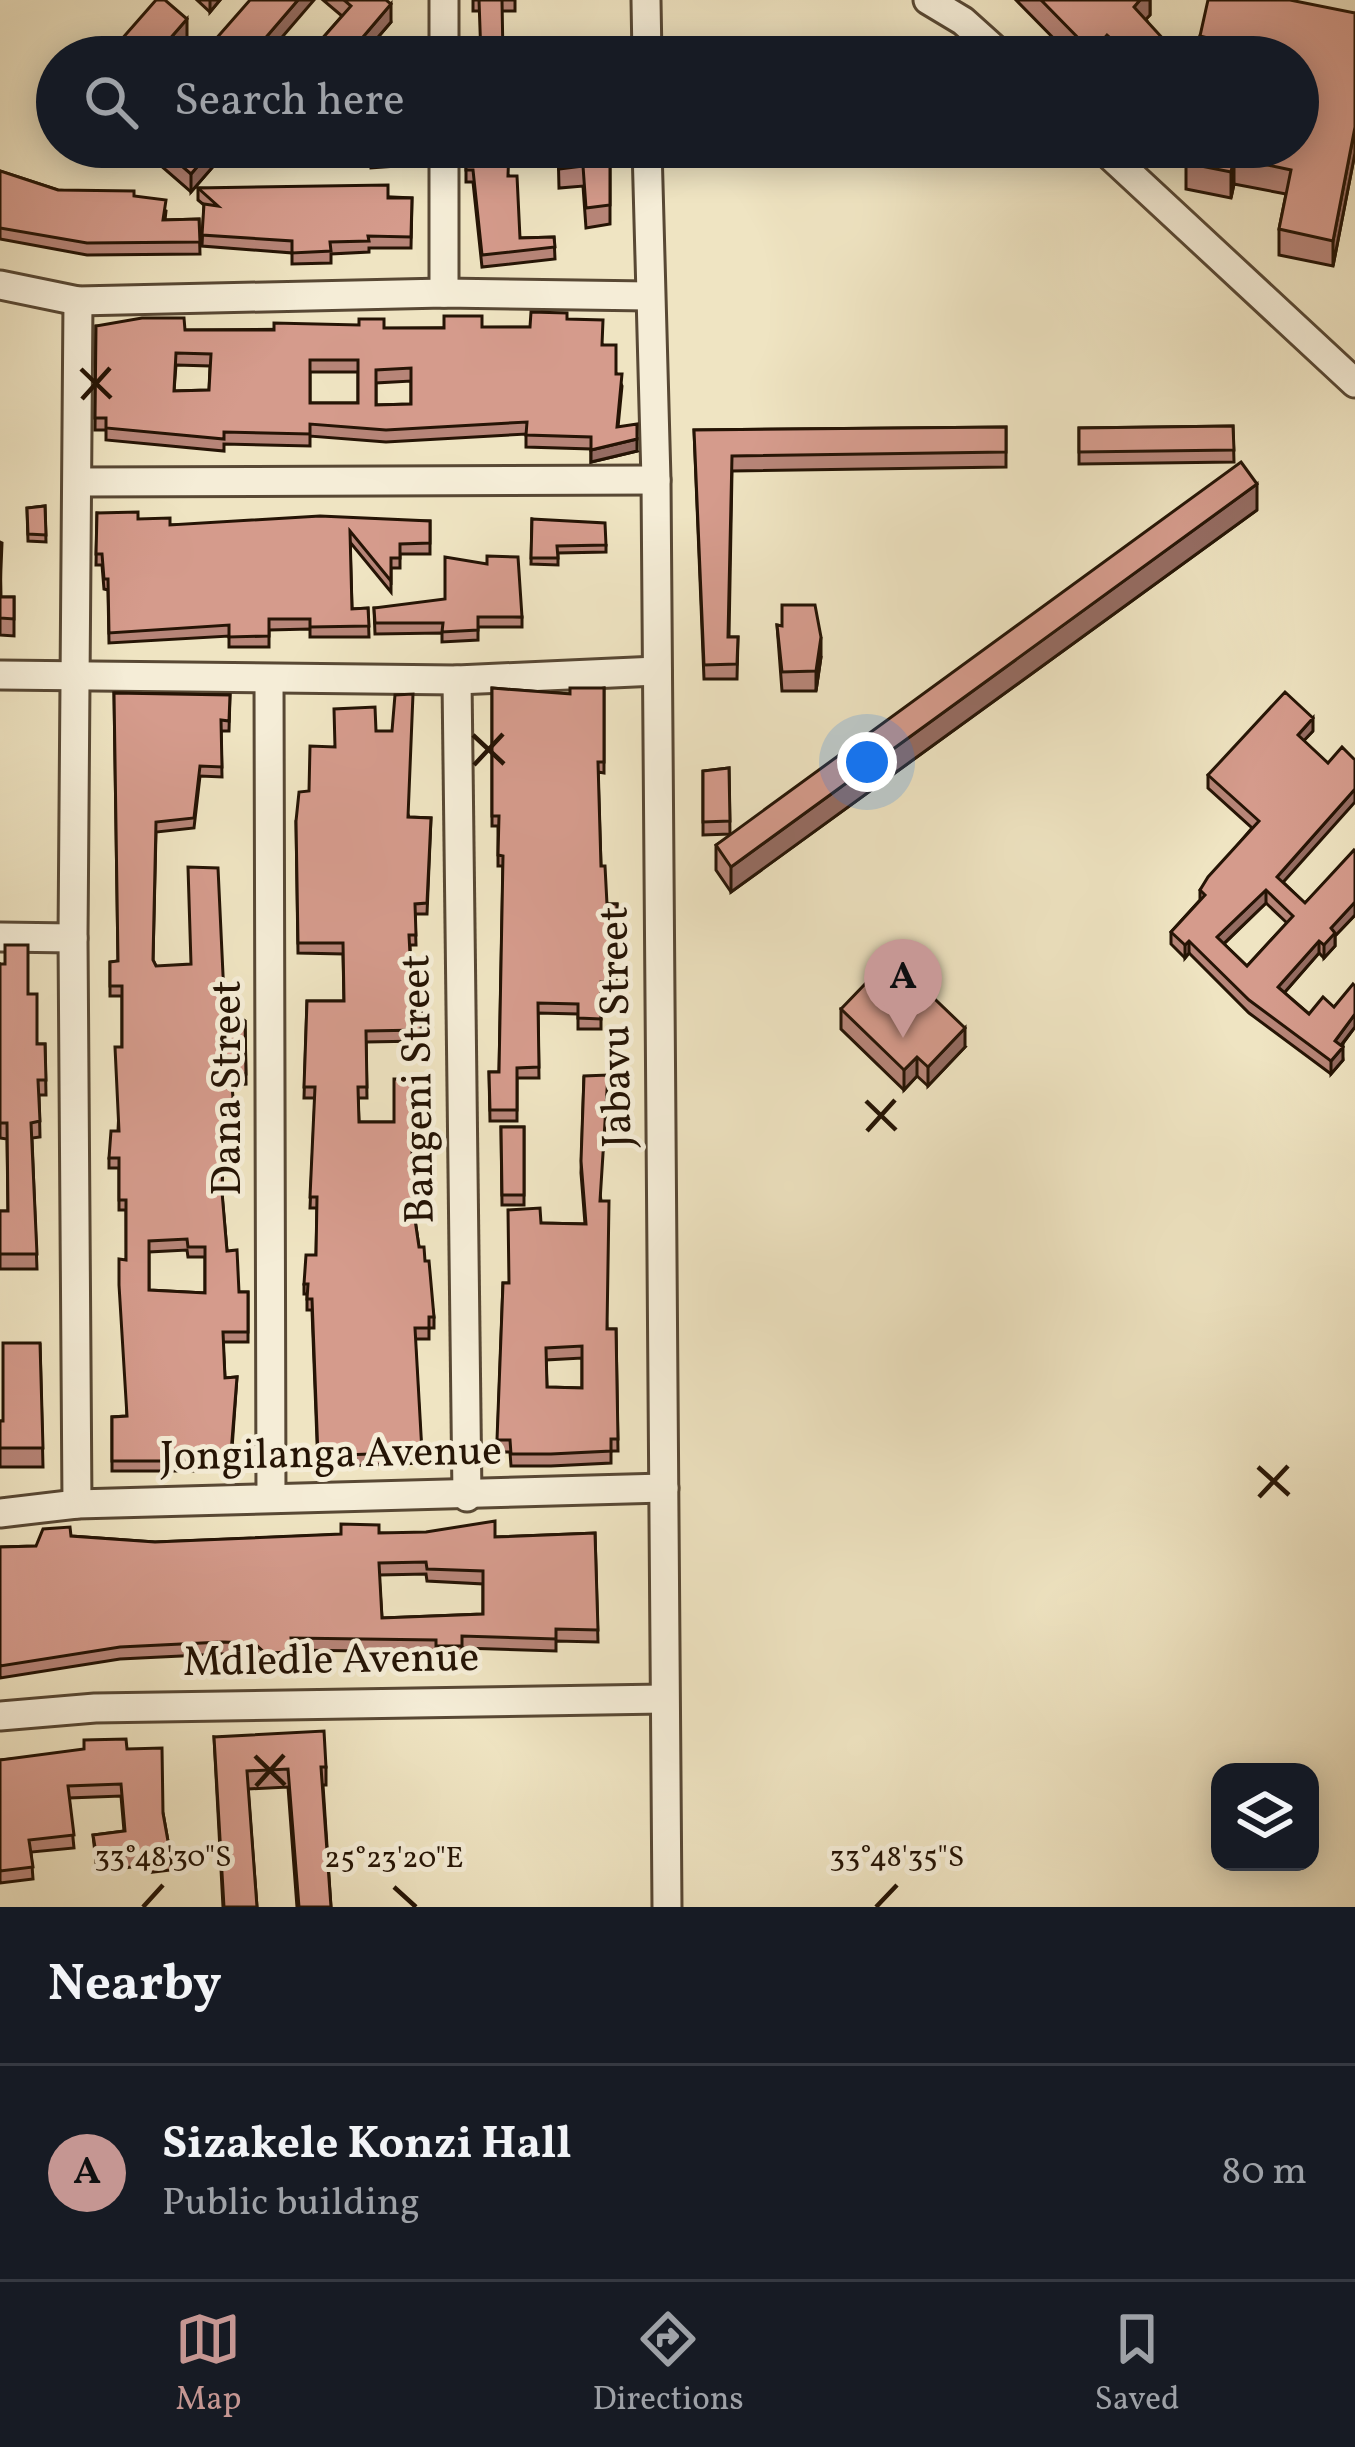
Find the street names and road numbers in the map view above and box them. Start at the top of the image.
street label: Jabavu Street [586,906,650,1148]
street label: Bangeni Street [388,954,452,1224]
street label: Dana Street [200,980,259,1196]
street label: Jongilanga Avenue [159,1424,503,1488]
street label: Mdledle Avenue [182,1630,480,1694]

